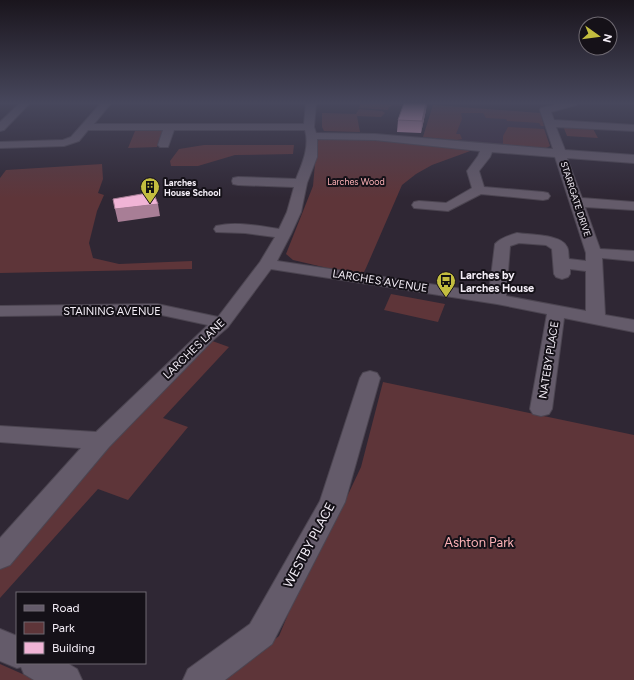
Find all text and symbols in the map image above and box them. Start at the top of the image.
north arrow [578,16,618,56]
text: N [600,33,615,44]
street label: STARRGATE DRIVE [559,160,593,238]
building icon: Larches House School [139,176,161,204]
park label: Larches Wood [327,176,385,187]
place label: Larches House School [164,177,221,198]
street label: LARCHES AVENUE [332,267,428,295]
place label: Larches by Larches House [460,269,534,295]
bus stop icon: Larches by Larches House [435,270,457,298]
street label: STAINING AVENUE [63,305,161,318]
street label: LARCHES LANE [161,316,227,382]
street label: NATEBY PLACE [536,320,562,400]
street label: WESTBY PLACE [280,500,338,590]
park label: Ashton Park [444,535,515,550]
legend [16,592,146,664]
text: Road [52,601,80,615]
text: Park [52,621,75,635]
text: Building [52,641,95,655]

